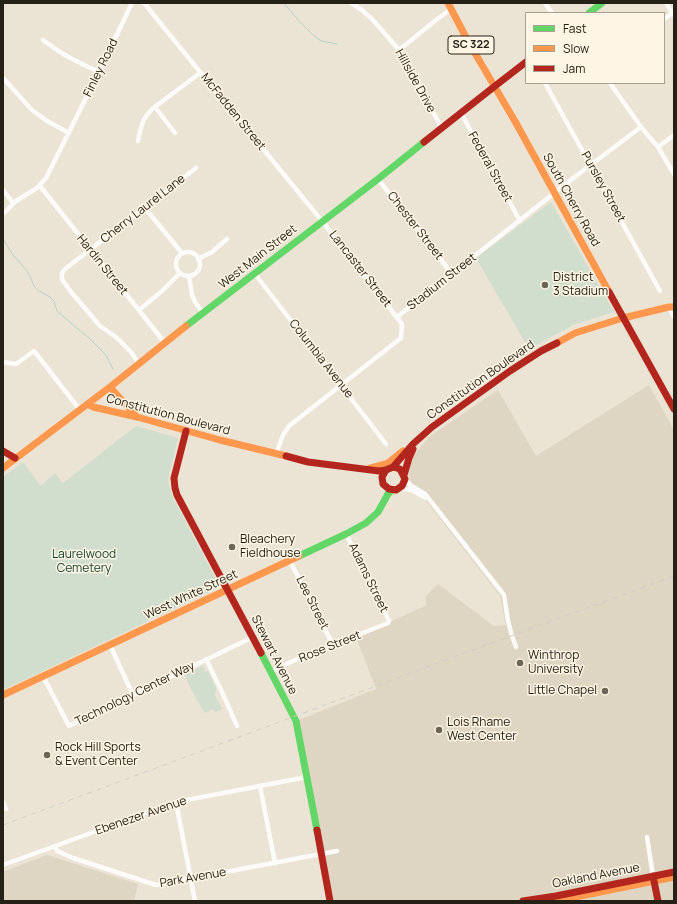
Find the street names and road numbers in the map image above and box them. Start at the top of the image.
road number: SC 322 [448,36,494,54]
street label: Finley Road [81,37,121,99]
street label: Hillside Drive [392,47,438,115]
street label: McFadden Street [198,71,268,153]
street label: Federal Street [465,129,515,205]
street label: Pursley Street [578,149,628,225]
street label: South Cherry Road [539,151,603,249]
street label: Cherry Laurel Lane [98,172,188,246]
street label: Chester Street [384,189,446,263]
street label: West Main Street [216,222,300,292]
street label: Lancaster Street [326,228,394,310]
street label: Hardin Street [73,232,131,298]
street label: Stadium Street [405,251,479,313]
street label: Columbia Avenue [286,317,356,401]
street label: Constitution Boulevard [425,337,537,423]
street label: Constitution Boulevard [104,392,232,438]
street label: Adams Street [345,541,391,615]
street label: West White Street [142,567,240,623]
street label: Lee Street [292,574,332,632]
street label: Stewart Avenue [248,613,300,697]
street label: Rose Street [297,628,363,666]
street label: Technology Center Way [73,659,197,729]
street label: Ebenezer Avenue [93,794,189,838]
street label: Oakland Avenue [551,860,641,892]
street label: Park Avenue [159,865,227,891]

